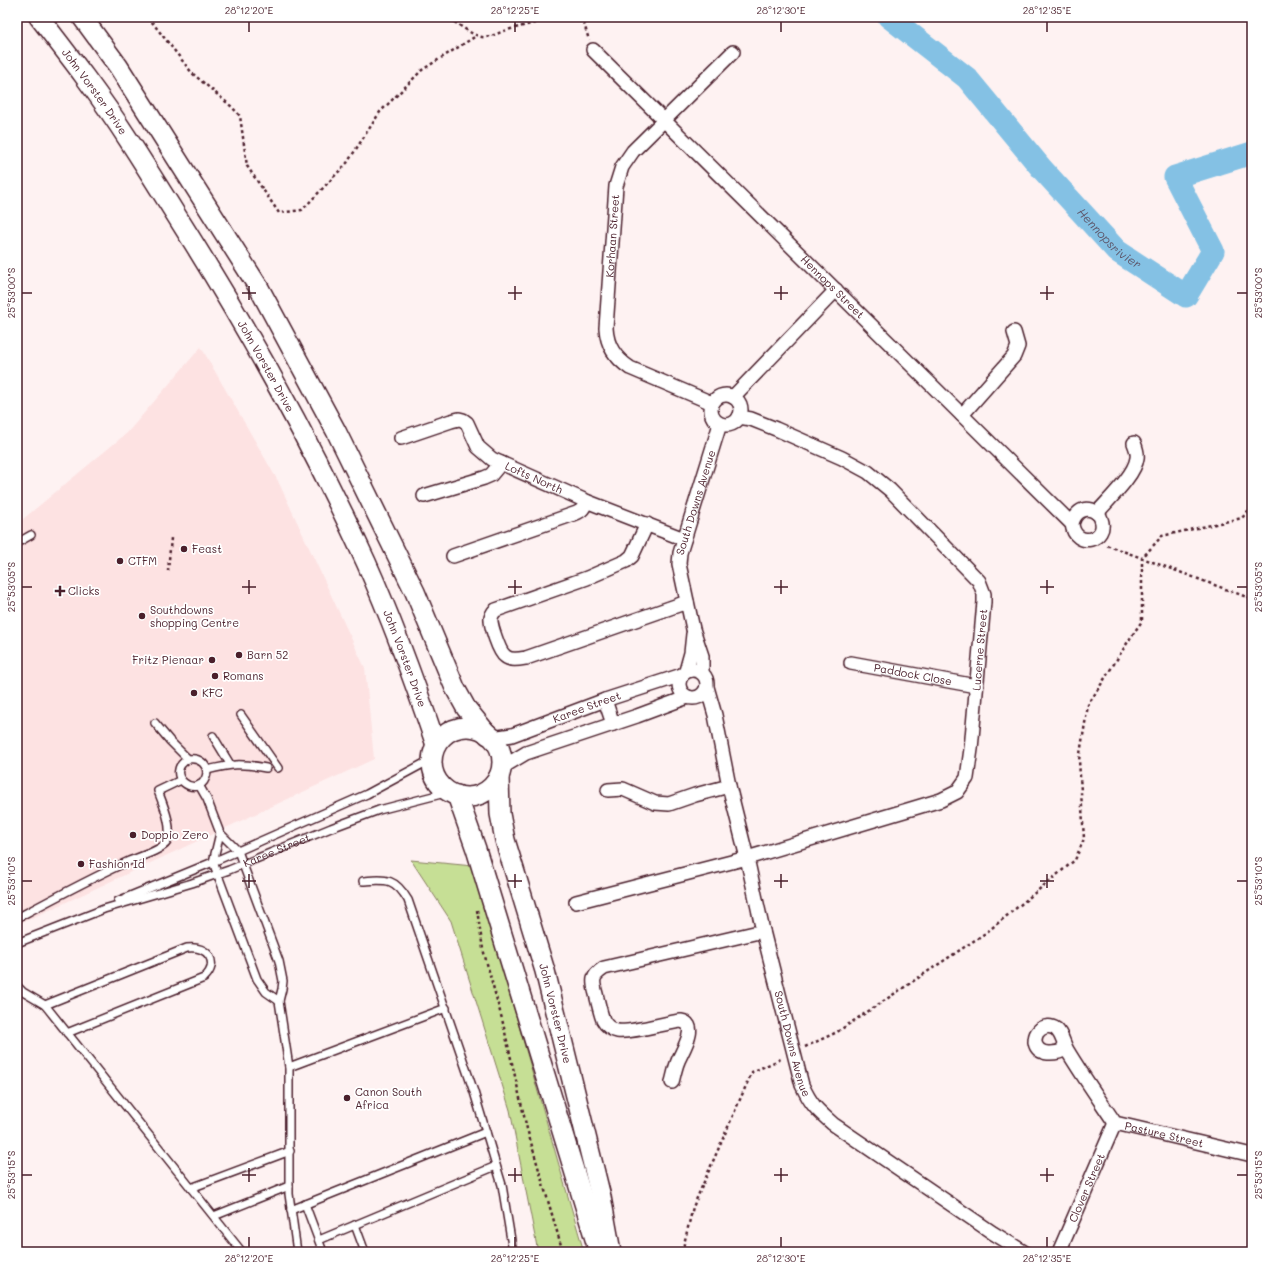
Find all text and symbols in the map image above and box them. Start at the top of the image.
text: 28°12'20"E [225,3,274,17]
text: 28°12'25"E [491,3,539,17]
text: 28°12'30"E [756,3,806,17]
text: 28°12'35"E [1023,3,1072,17]
street label: John Vorster Drive [59,45,131,137]
street label: Korhaan Street [602,194,622,278]
water label: Hennopsrivier [1074,204,1145,272]
street label: Hennops Street [798,252,868,322]
text: 25°53'00"S [4,267,18,318]
text: 25°53'00"S [1251,267,1265,318]
street label: John Vorster Drive [235,317,298,415]
street label: South Downs Avenue [672,448,719,557]
street label: Lofts North [503,458,565,497]
place label: Feast [192,541,222,556]
marker: Feast [179,544,189,554]
place label: CTFM [128,553,157,568]
marker: CTFM [115,556,125,566]
text: 25°53'05"S [4,561,18,612]
text: 25°53'05"S [1251,561,1265,612]
place label: Clicks [68,583,100,598]
marker: Clicks [55,586,65,596]
place label: Southdowns shopping Centre [150,602,239,630]
street label: John Vorster Drive [380,608,430,709]
street label: Lucerne Street [968,608,990,691]
marker: Southdowns shopping Centre [137,611,147,621]
place label: Barn 52 [247,647,288,662]
marker: Barn 52 [234,650,244,660]
place label: Fritz Pienaar [132,652,204,667]
marker: Fritz Pienaar [207,655,217,665]
street label: Paddock Close [873,659,954,688]
place label: Romans [223,668,264,683]
marker: Romans [210,671,220,681]
place label: KFC [202,685,223,700]
street label: Karee Street [550,687,623,726]
marker: KFC [189,688,199,698]
place label: Doppio Zero [141,827,209,842]
street label: Karee Street [241,829,312,870]
marker: Doppio Zero [128,830,138,840]
text: 25°53'10"S [4,856,18,905]
place label: Fashion Id [89,856,145,871]
text: 25°53'10"S [1251,856,1265,905]
marker: Fashion Id [76,859,86,869]
street label: John Vorster Drive [536,961,576,1065]
street label: South Downs Avenue [771,989,815,1099]
place label: Canon South Africa [355,1084,422,1112]
marker: Canon South Africa [342,1093,352,1103]
street label: Pasture Street [1123,1118,1205,1151]
text: 25°53'15"S [4,1150,18,1199]
text: 25°53'15"S [1251,1150,1265,1199]
street label: Clover Street [1065,1151,1108,1224]
text: 28°12'20"E [225,1251,274,1265]
text: 28°12'25"E [491,1251,539,1265]
text: 28°12'30"E [756,1251,806,1265]
text: 28°12'35"E [1023,1251,1072,1265]

